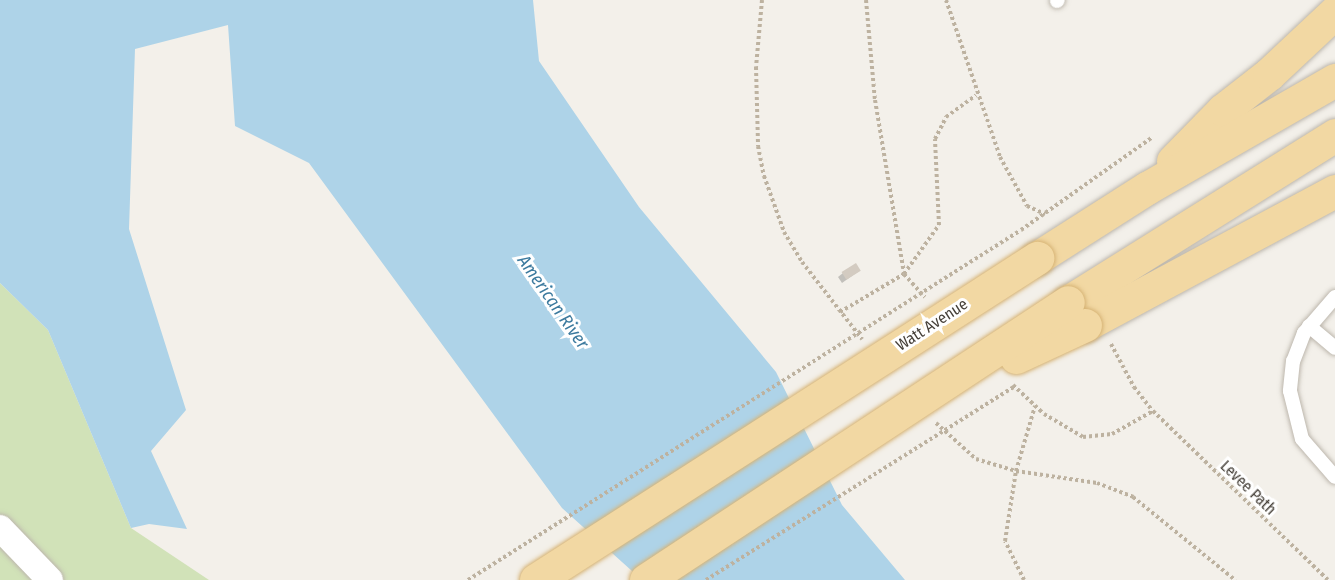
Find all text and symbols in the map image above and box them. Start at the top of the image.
water label: American River [513,251,593,353]
street label: Watt Avenue [893,295,971,355]
street label: Levee Path [1216,457,1280,519]

